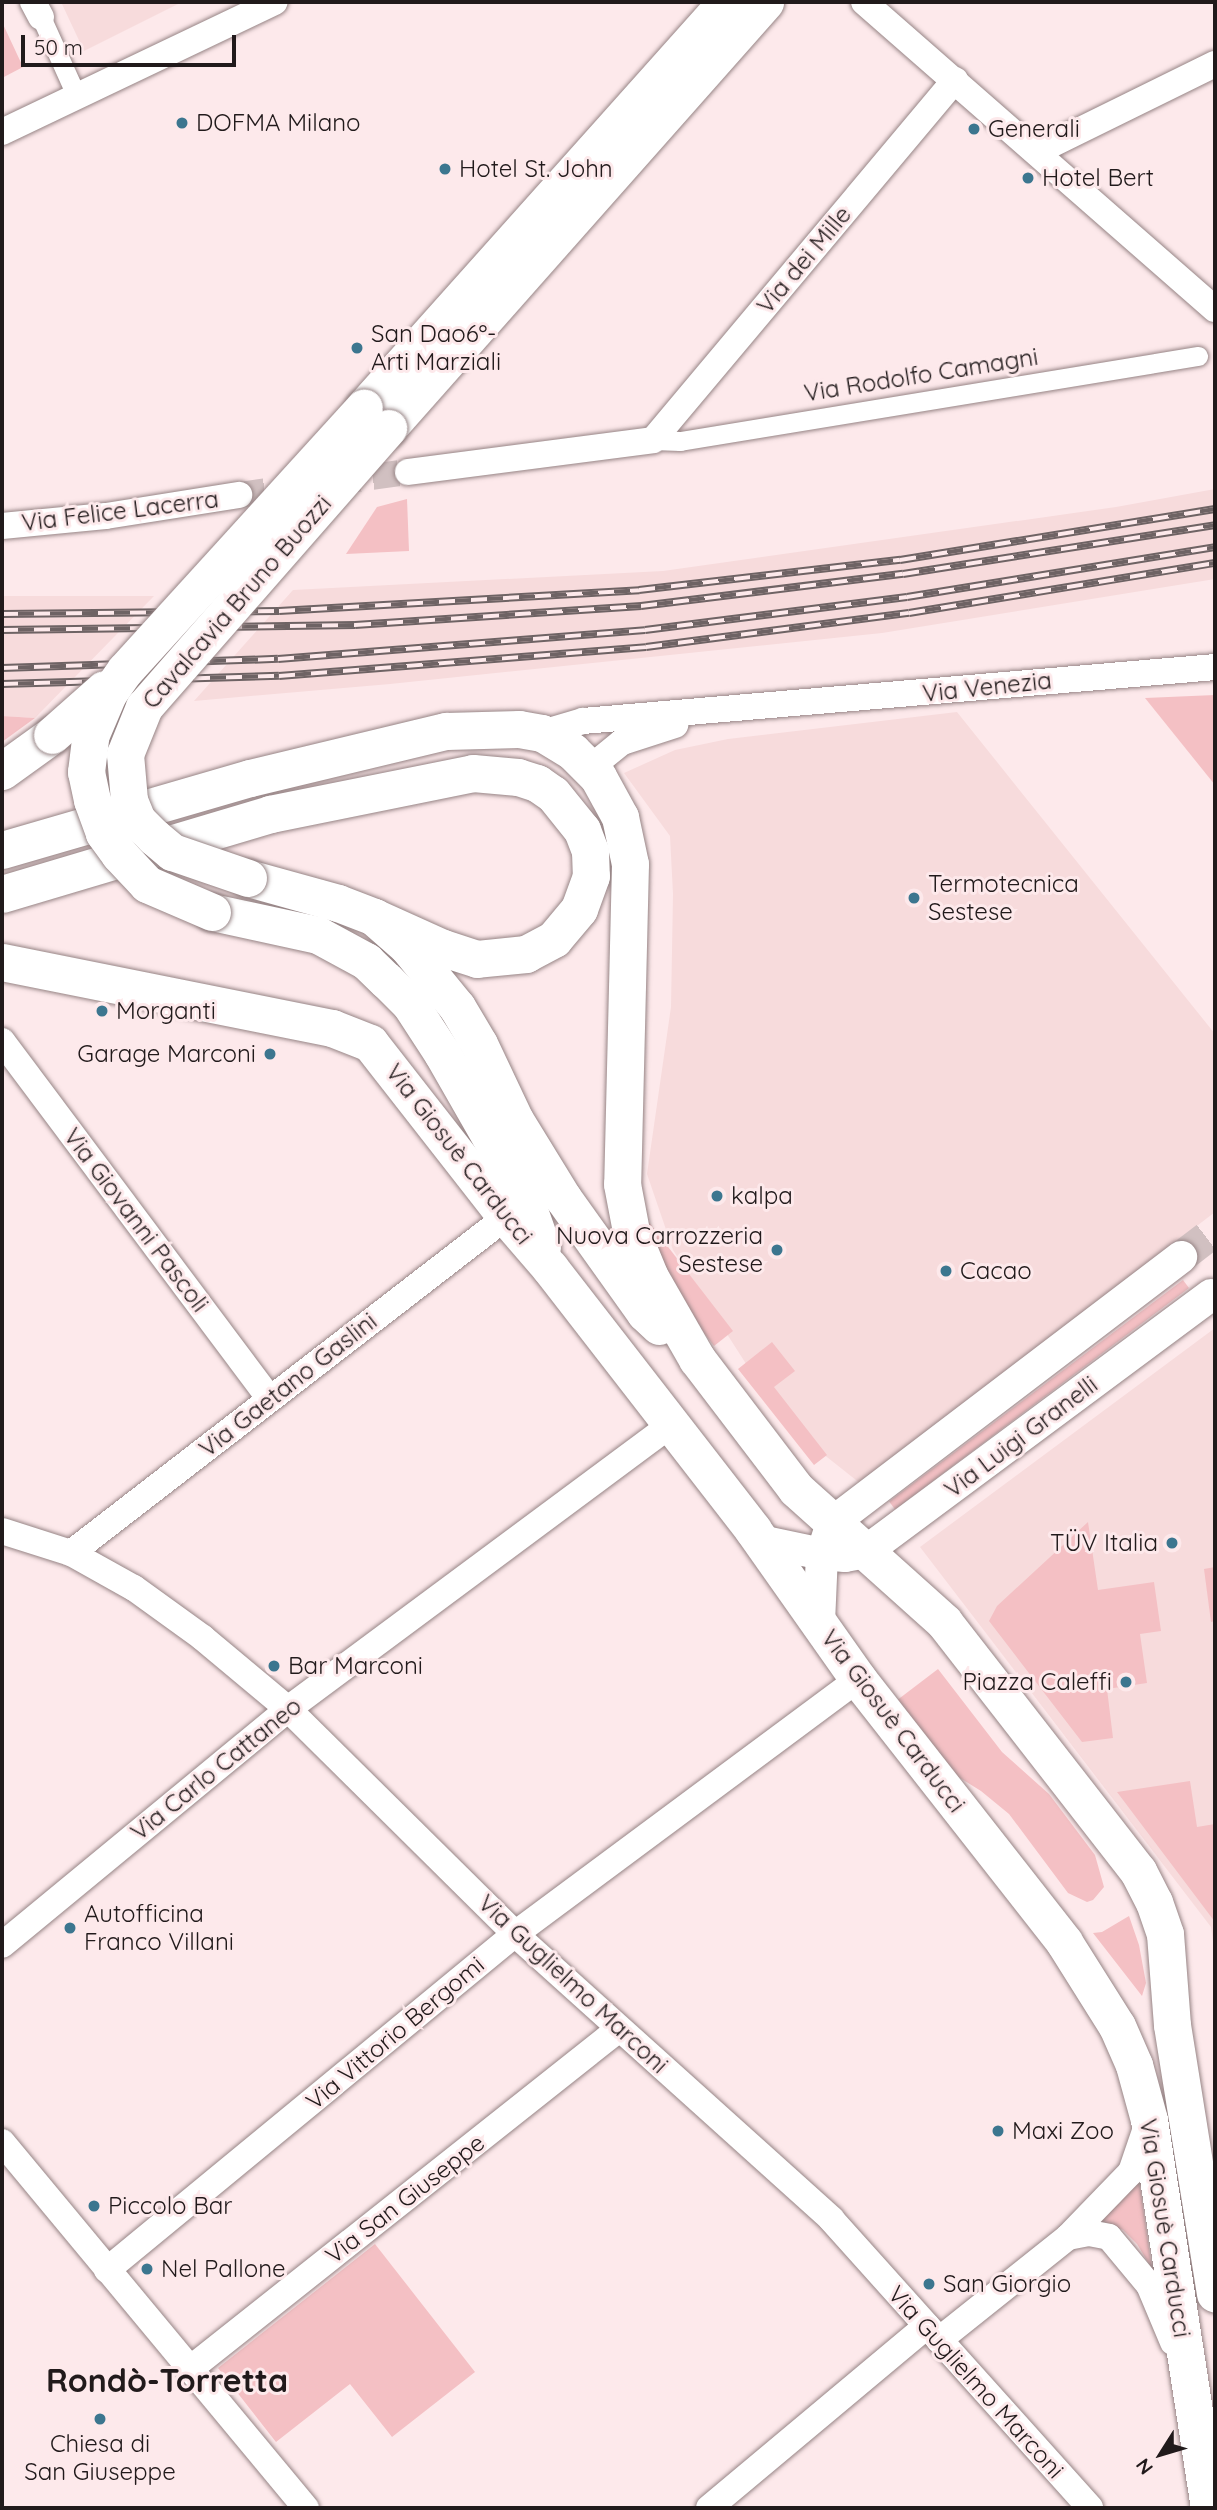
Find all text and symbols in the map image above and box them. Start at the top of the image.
scale bar [24,21,240,65]
text: 50 m [34,34,83,60]
place label: DOFMA Milano [196,109,361,137]
marker: DOFMA Milano [174,115,190,131]
place label: Generali [988,115,1080,143]
marker: Generali [966,121,982,137]
place label: Hotel St. John [459,155,613,183]
marker: Hotel St. John [437,161,453,177]
place label: Hotel Bert [1042,164,1154,192]
marker: Hotel Bert [1020,170,1036,186]
street label: Via dei Mille [751,200,857,320]
place label: San Dao6º- Arti Marziali [371,320,501,376]
marker: San Dao6º- Arti Marziali [349,340,365,356]
street label: Via Rodolfo Camagni [802,342,1040,408]
street label: Via Felice Lacerra [20,485,220,537]
street label: Cavalcavia Bruno Buozzi [137,489,337,715]
street label: Via Venezia [921,666,1053,708]
place label: Termotecnica Sestese [928,870,1079,926]
marker: Termotecnica Sestese [906,890,922,906]
place label: Morganti [116,997,216,1025]
marker: Morganti [94,1003,110,1019]
place label: Garage Marconi [77,1040,256,1068]
marker: Garage Marconi [262,1046,278,1062]
street label: Via Giosuè Carducci [380,1058,538,1250]
street label: Via Giovanni Pascoli [58,1122,214,1318]
place label: kalpa [731,1182,793,1210]
marker: kalpa [709,1188,725,1204]
place label: Nuova Carrozzeria Sestese [556,1222,763,1278]
marker: Nuova Carrozzeria Sestese [769,1242,785,1258]
place label: Cacao [960,1257,1032,1285]
marker: Cacao [938,1263,954,1279]
street label: Via Gaetano Gaslini [193,1307,383,1463]
street label: Via Luigi Granelli [939,1370,1103,1504]
place label: TÜV Italia [1050,1529,1158,1557]
marker: TÜV Italia [1164,1535,1180,1551]
street label: Via Giosuè Carducci [815,1624,971,1818]
place label: Bar Marconi [288,1652,423,1680]
marker: Bar Marconi [266,1658,282,1674]
place label: Piazza Caleffi [962,1668,1112,1696]
marker: Piazza Caleffi [1118,1674,1134,1690]
street label: Via Carlo Cattaneo [125,1691,307,1847]
street label: Via Guglielmo Marconi [472,1889,674,2079]
place label: Autofficina Franco Villani [84,1900,234,1956]
marker: Autofficina Franco Villani [62,1920,78,1936]
street label: Via Vittorio Bergomi [300,1950,490,2116]
place label: Maxi Zoo [1012,2117,1114,2145]
street label: Via Giosuè Carducci [1133,2117,1197,2339]
marker: Maxi Zoo [990,2123,1006,2139]
street label: Via San Giuseppe [320,2128,490,2270]
place label: Piccolo Bar [108,2192,233,2220]
marker: Piccolo Bar [86,2198,102,2214]
place label: Nel Pallone [161,2255,286,2283]
marker: Nel Pallone [139,2261,155,2277]
place label: San Giorgio [943,2270,1071,2298]
marker: San Giorgio [921,2276,937,2292]
street label: Via Guglielmo Marconi [882,2280,1070,2484]
district label: Rondò-Torretta [46,2361,288,2399]
marker: Chiesa di San Giuseppe [92,2411,108,2427]
north arrow [1126,2419,1196,2489]
place label: Chiesa di San Giuseppe [24,2430,176,2486]
text: N [1130,2454,1158,2479]

